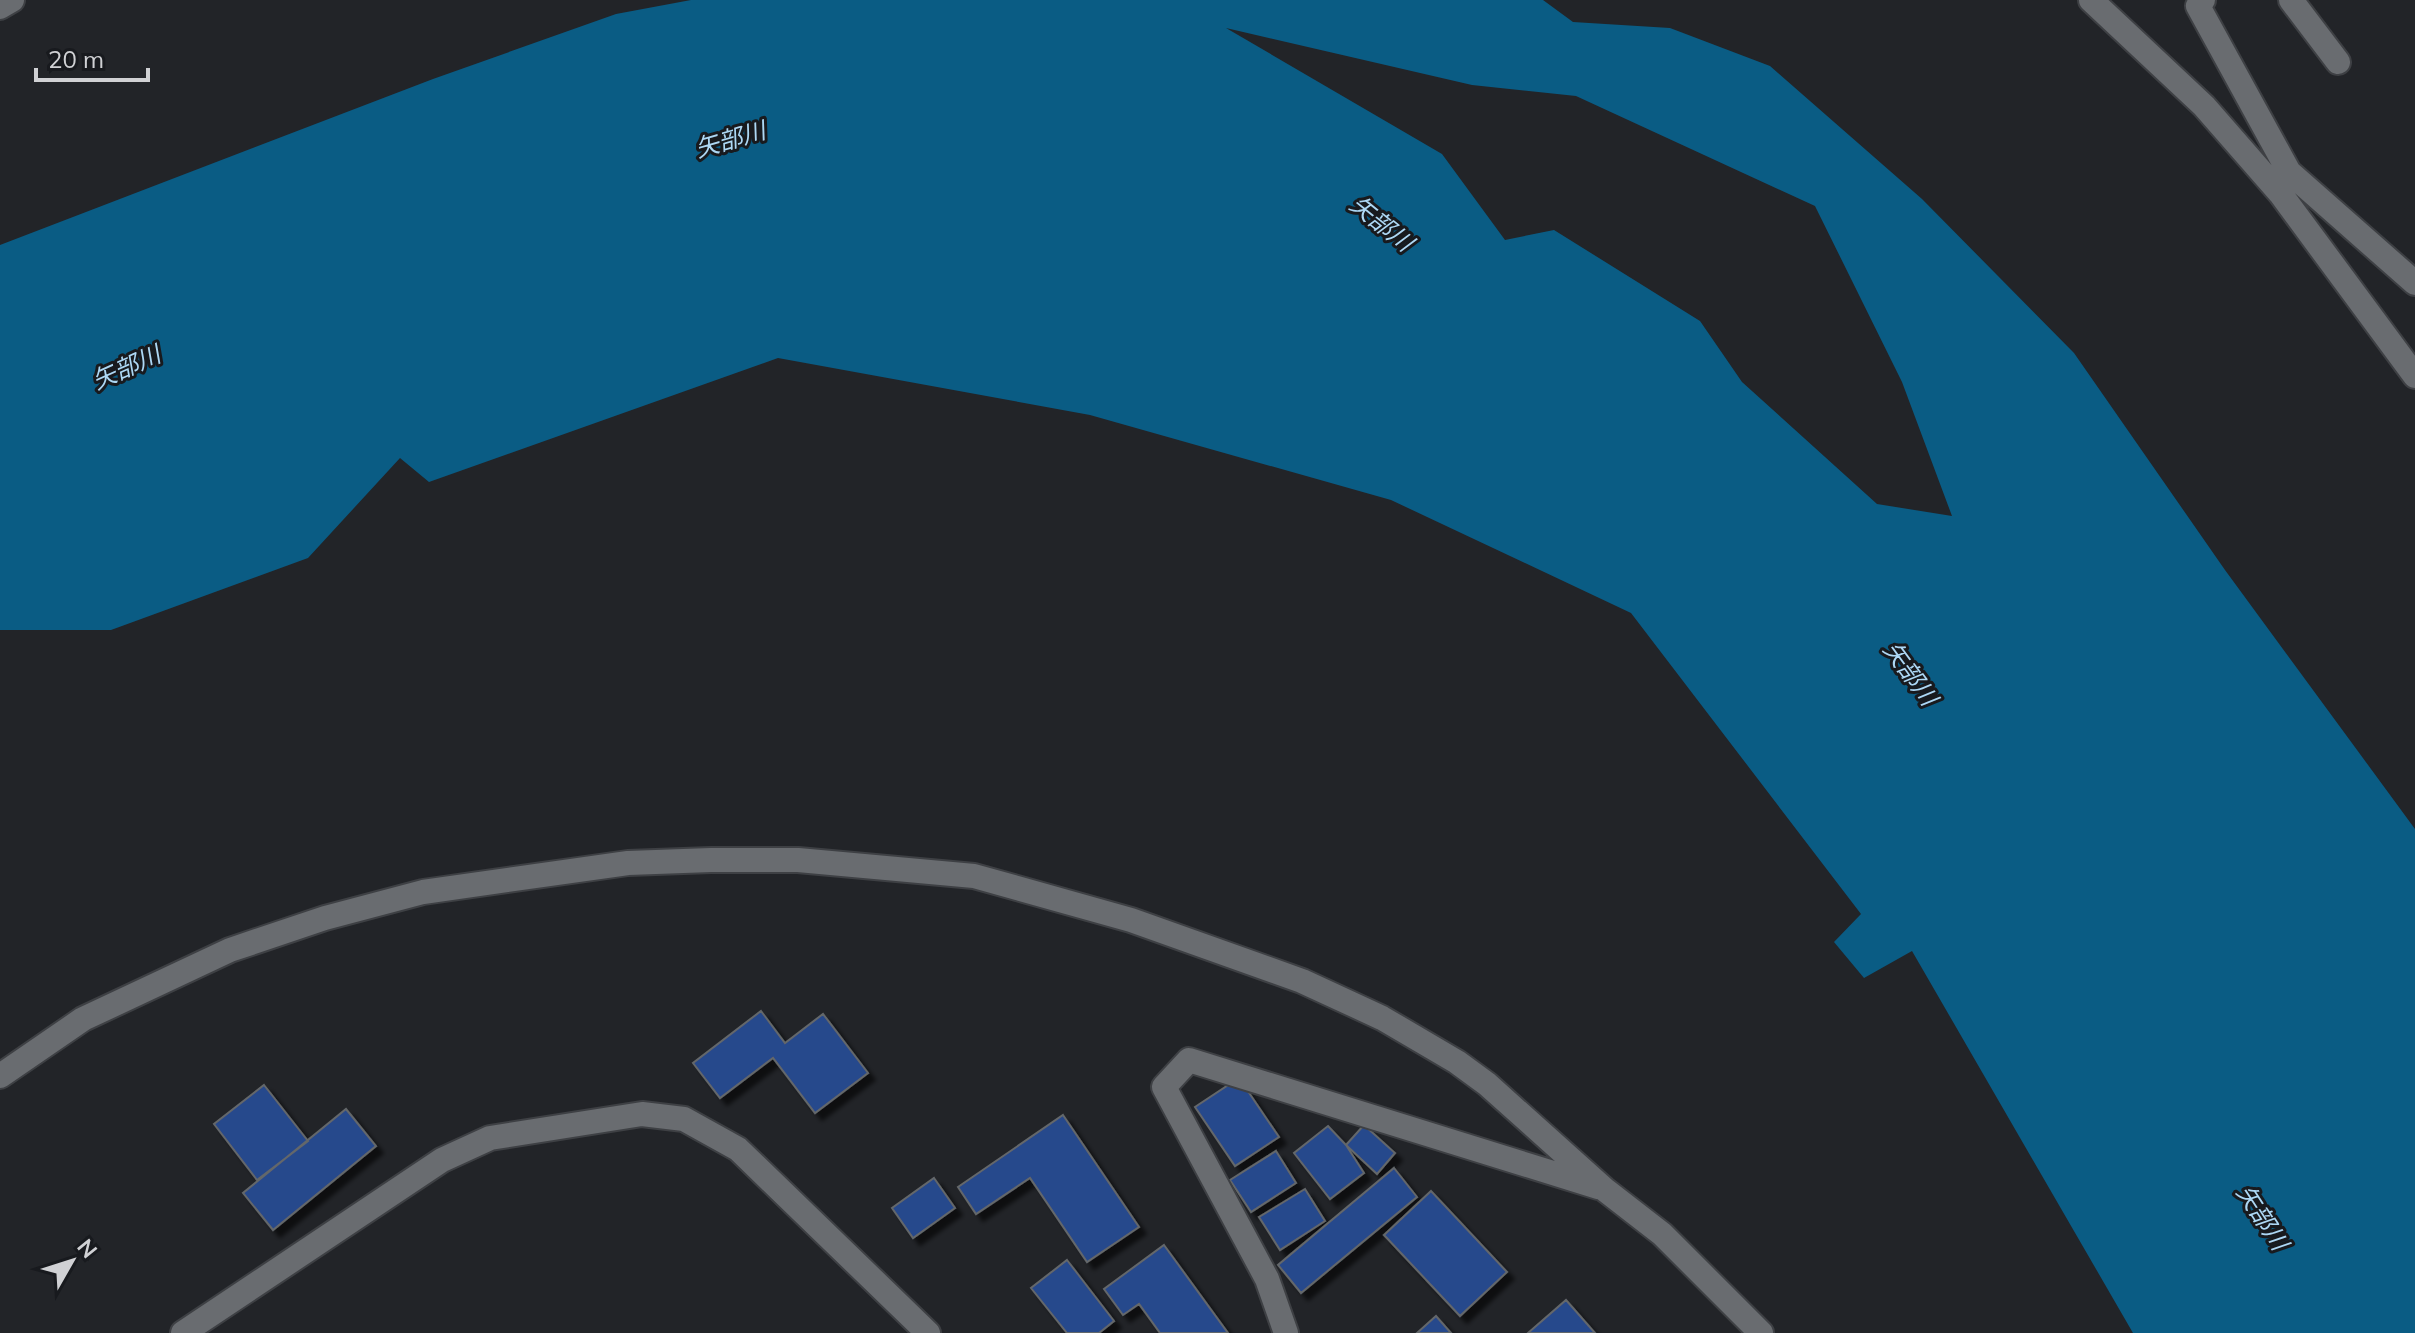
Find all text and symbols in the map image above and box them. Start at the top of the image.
scale bar [36,32,148,82]
text: 20 m [48,44,104,74]
water label: 矢部川 [691,114,772,163]
water label: 矢部川 [1345,189,1422,259]
water label: 矢部川 [87,337,168,395]
water label: 矢部川 [1878,635,1946,713]
water label: 矢部川 [2231,1179,2297,1258]
north arrow [32,1221,112,1301]
text: N [71,1233,104,1264]

